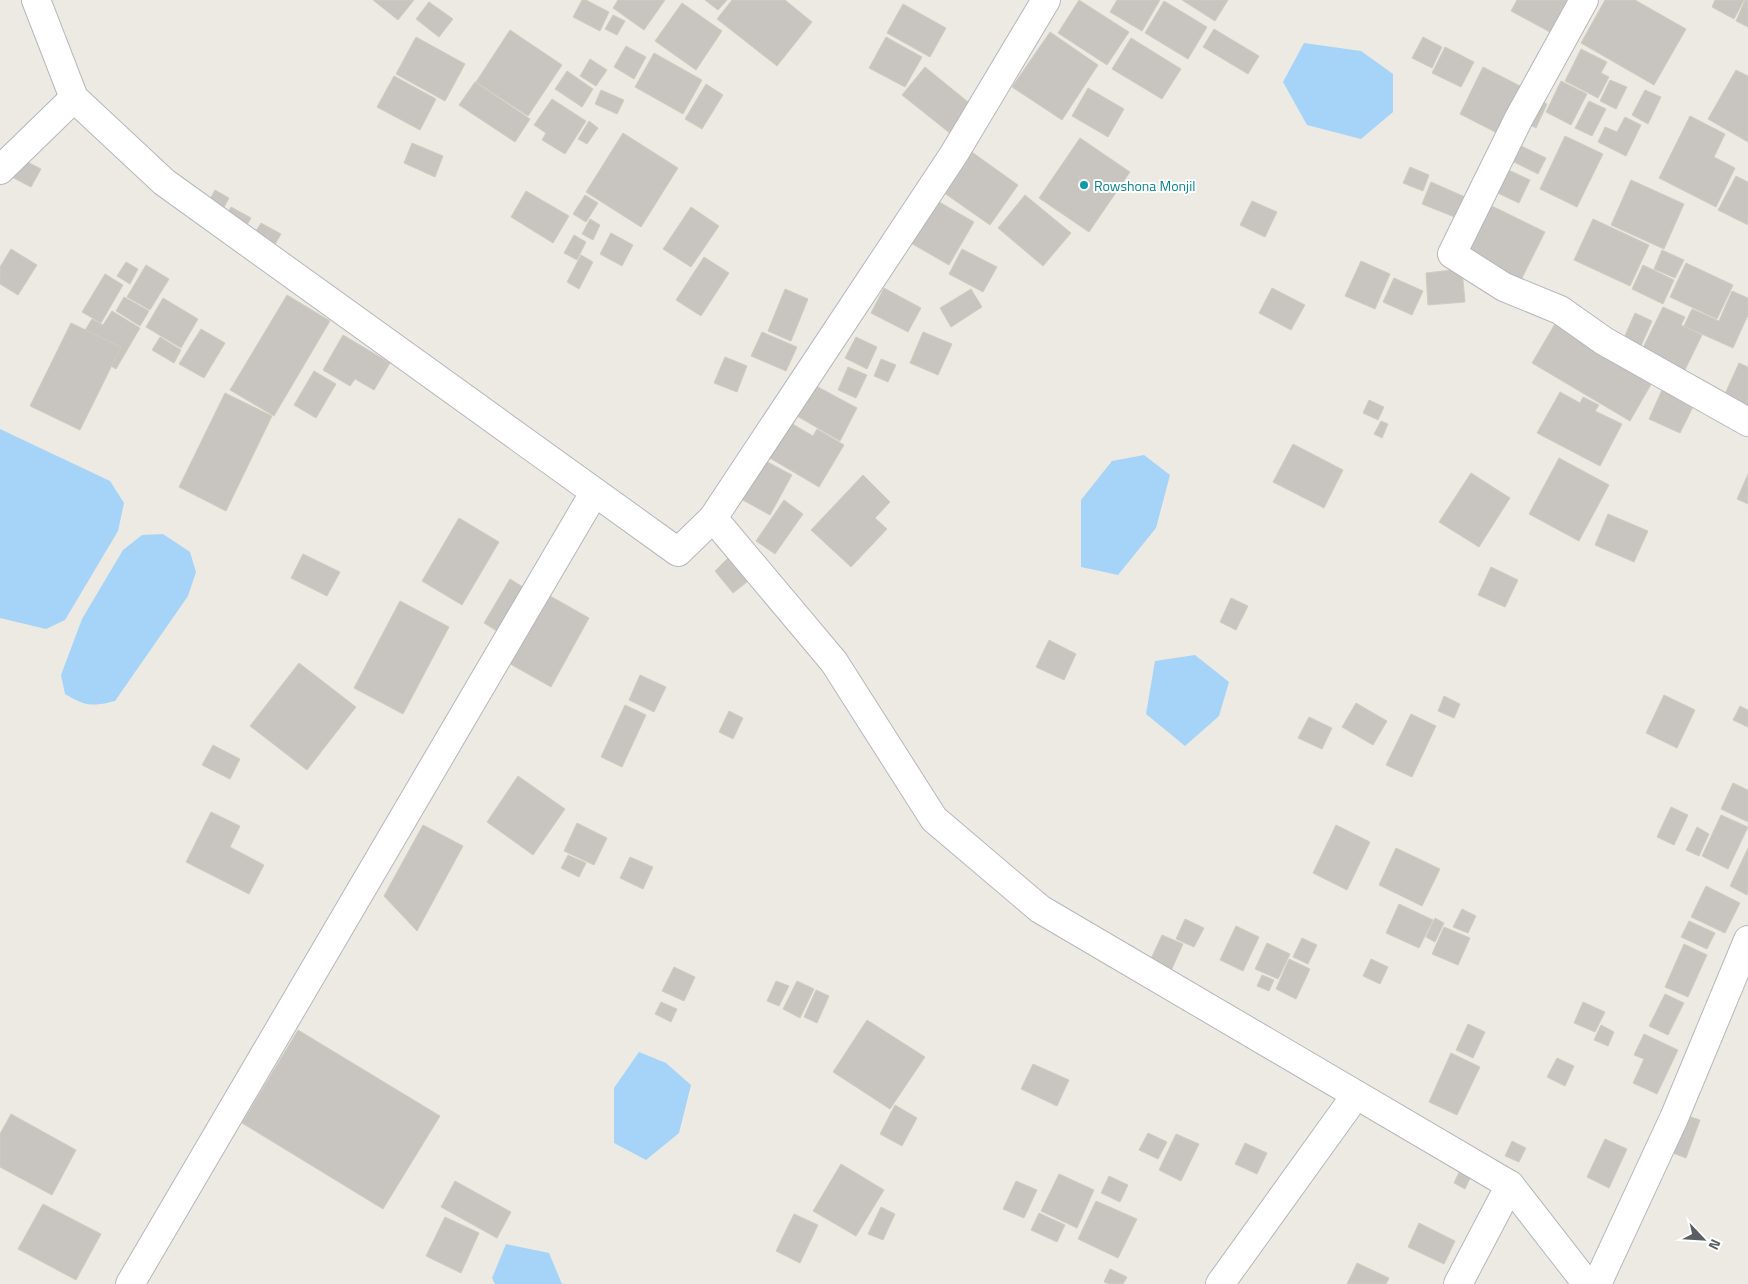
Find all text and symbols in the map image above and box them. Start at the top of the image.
place label: Rowshona Monjil [1094,175,1195,196]
marker: Rowshona Monjil [1078,179,1090,191]
north arrow [1678,1214,1728,1264]
text: N [1704,1236,1727,1254]

